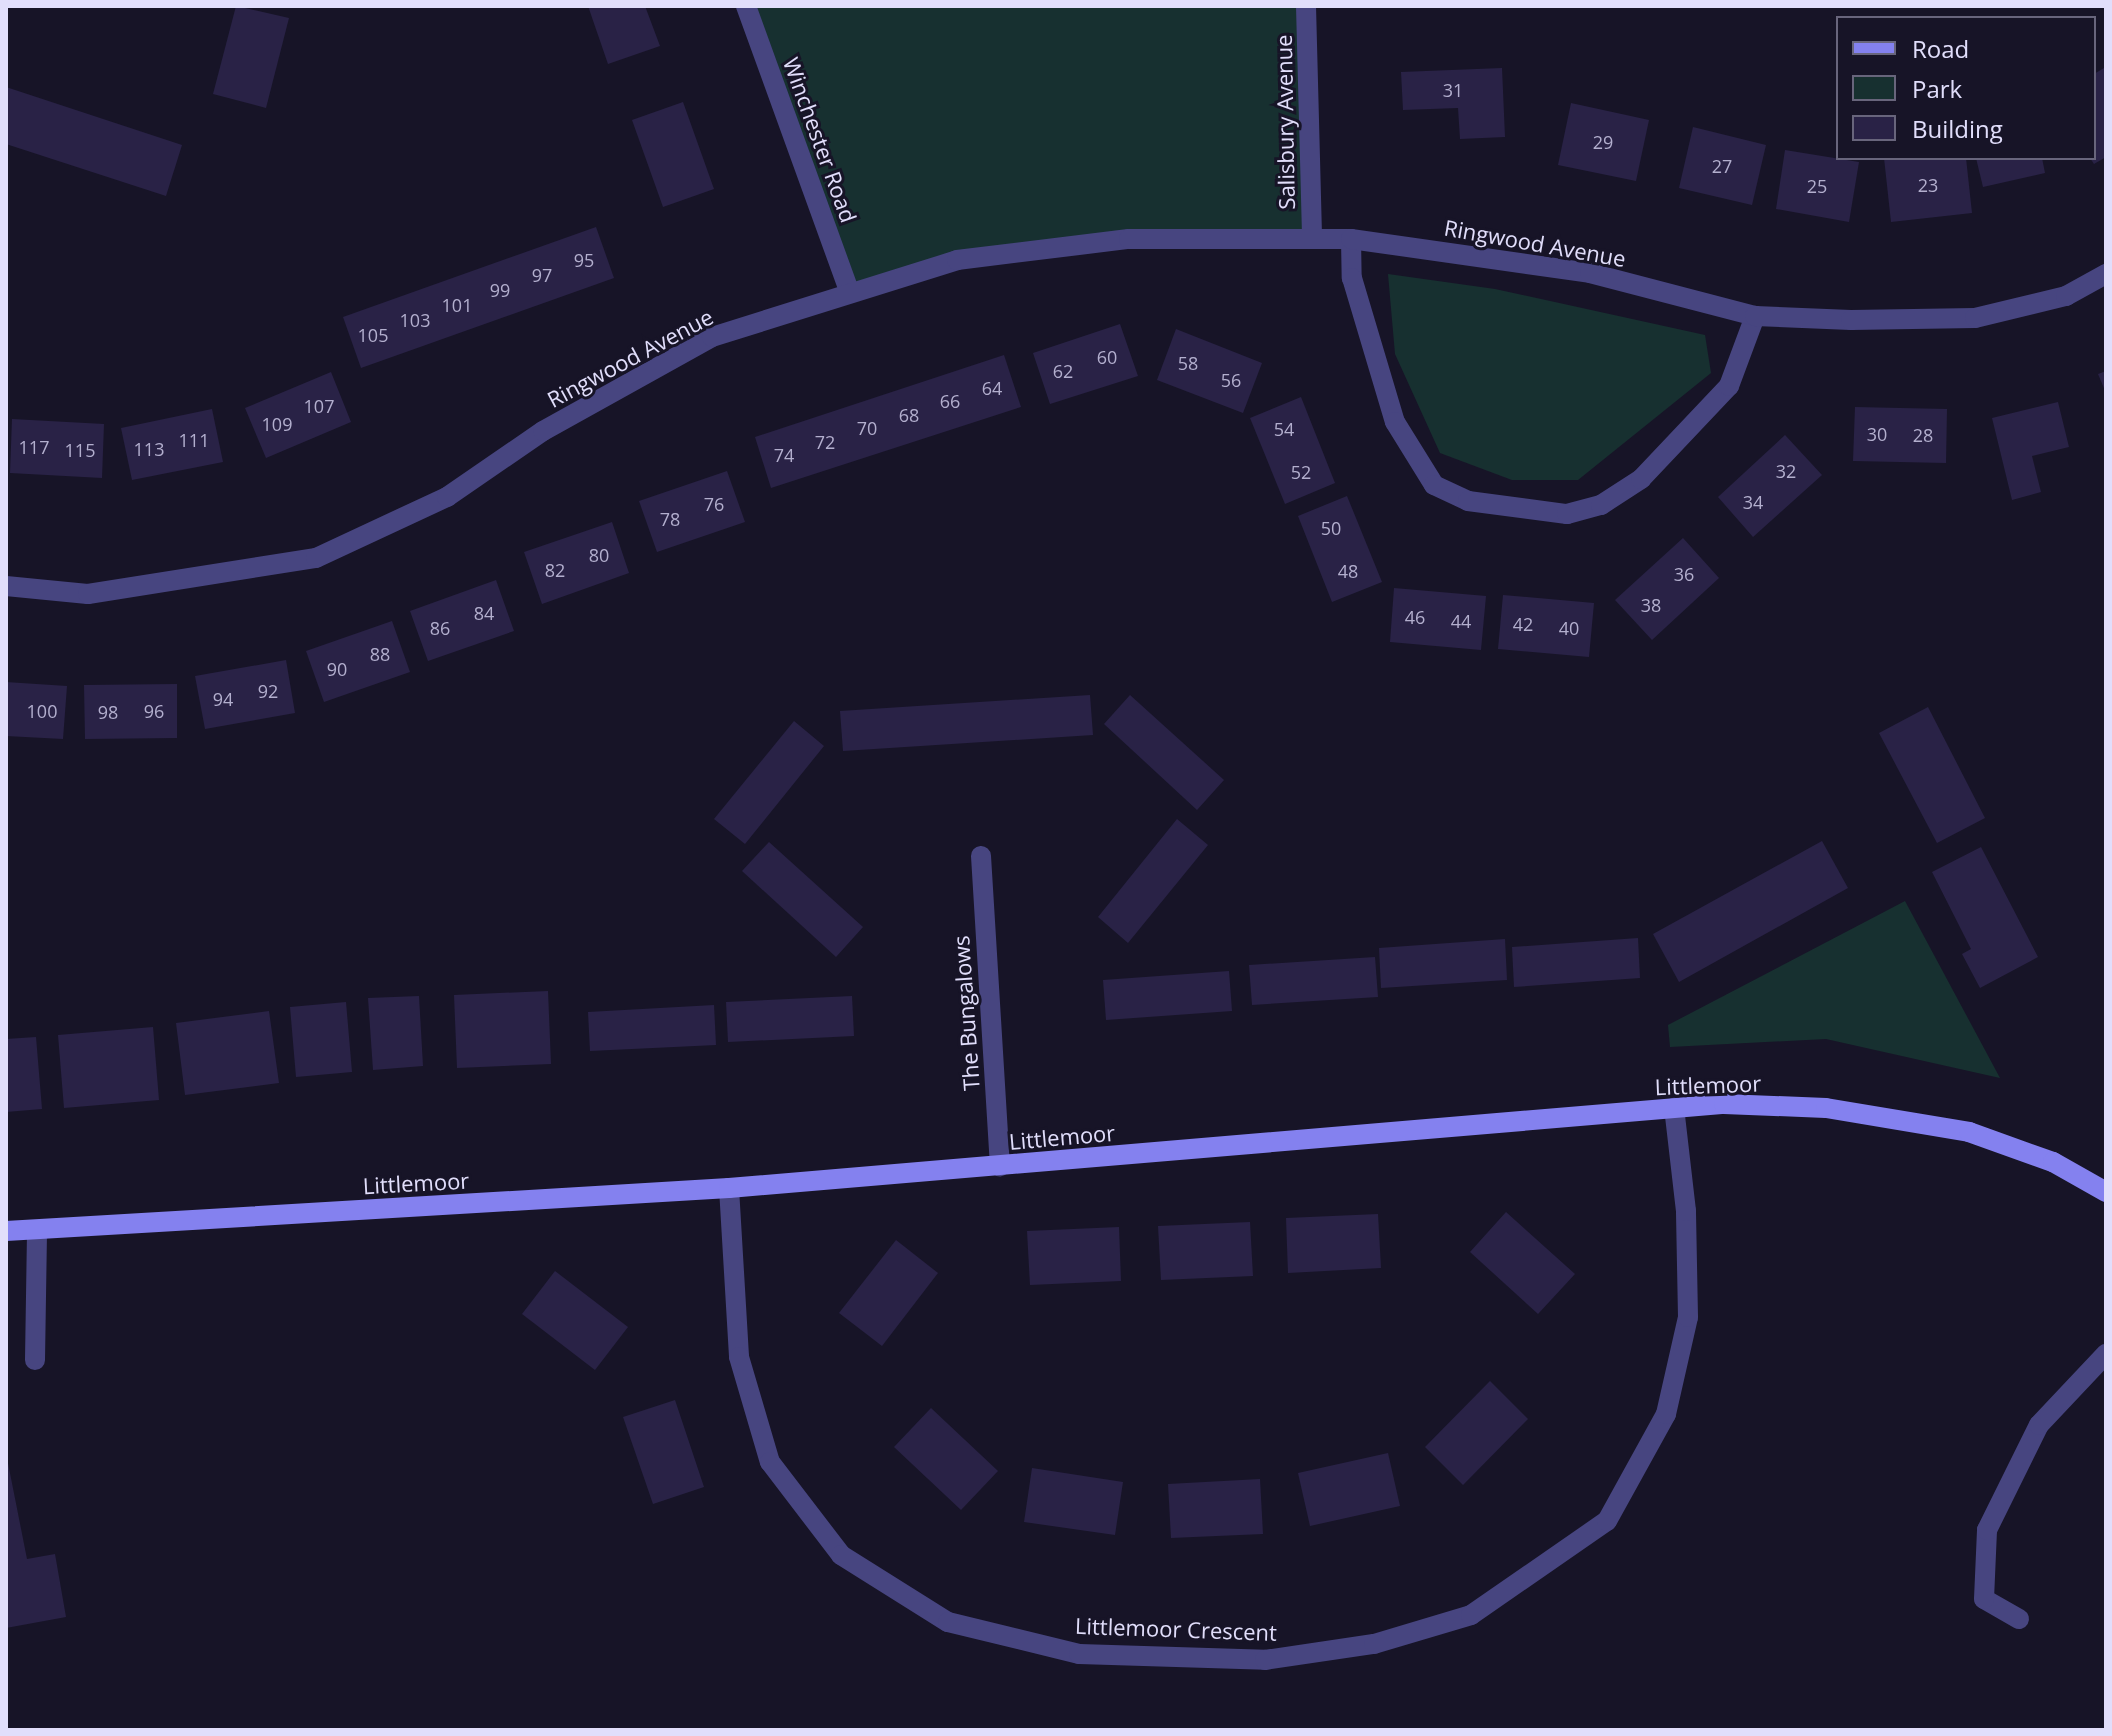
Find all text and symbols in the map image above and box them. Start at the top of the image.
legend [1836,16,2096,160]
text: Road [1912,32,1969,65]
street label: Salisbury Avenue [1270,34,1300,210]
street label: Winchester Road [778,54,862,226]
text: Park [1912,72,1962,105]
house number: 31 [1443,79,1463,101]
text: Building [1912,112,2003,145]
house number: 29 [1593,131,1613,153]
house number: 27 [1712,155,1732,177]
house number: 23 [1918,174,1938,196]
house number: 25 [1807,175,1827,197]
street label: Ringwood Avenue [1442,214,1628,272]
house number: 95 [574,249,594,271]
house number: 97 [532,264,552,286]
house number: 99 [490,279,510,301]
house number: 101 [442,294,472,316]
street label: Ringwood Avenue [543,303,717,413]
house number: 103 [400,309,430,331]
house number: 105 [358,324,388,346]
house number: 60 [1097,346,1117,368]
house number: 58 [1178,352,1198,374]
house number: 62 [1053,360,1073,382]
house number: 56 [1221,369,1241,391]
house number: 64 [982,377,1002,399]
house number: 66 [940,390,960,412]
house number: 107 [304,395,334,417]
house number: 68 [899,404,919,426]
house number: 109 [262,413,292,435]
house number: 70 [857,417,877,439]
house number: 54 [1274,418,1294,440]
house number: 30 [1867,423,1887,445]
house number: 28 [1913,424,1933,446]
house number: 111 [179,429,209,451]
house number: 72 [815,431,835,453]
house number: 117 [19,436,49,458]
house number: 113 [134,438,164,460]
house number: 115 [65,439,95,461]
house number: 74 [774,444,794,466]
house number: 32 [1776,460,1796,482]
house number: 52 [1291,461,1311,483]
house number: 34 [1743,491,1763,513]
house number: 76 [704,493,724,515]
house number: 78 [660,508,680,530]
house number: 50 [1321,517,1341,539]
house number: 80 [589,544,609,566]
house number: 82 [545,559,565,581]
house number: 48 [1338,560,1358,582]
house number: 36 [1674,563,1694,585]
house number: 38 [1641,594,1661,616]
house number: 84 [474,602,494,624]
house number: 46 [1405,606,1425,628]
house number: 44 [1451,610,1471,632]
house number: 42 [1513,613,1533,635]
house number: 86 [430,617,450,639]
house number: 40 [1559,617,1579,639]
house number: 88 [370,643,390,665]
house number: 90 [327,658,347,680]
house number: 92 [258,680,278,702]
house number: 94 [213,688,233,710]
house number: 100 [27,700,57,722]
house number: 96 [144,700,164,722]
house number: 98 [98,701,118,723]
street label: The Bungalows [947,935,985,1091]
street label: Littlemoor [1654,1070,1762,1100]
street label: Littlemoor [1008,1119,1116,1155]
street label: Littlemoor [362,1167,470,1199]
street label: Littlemoor Crescent [1075,1612,1277,1646]

